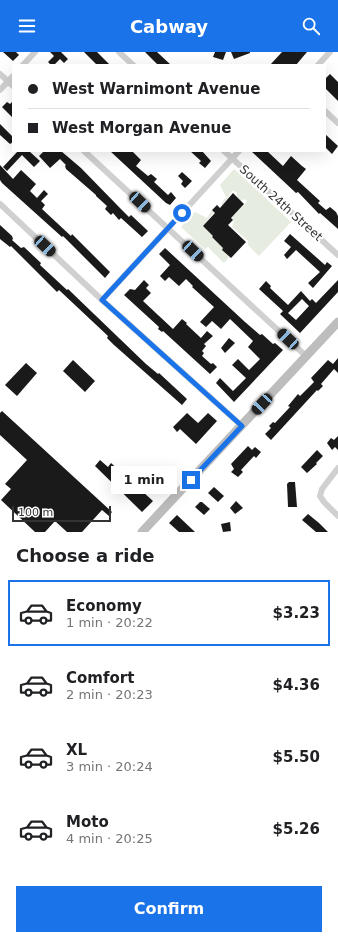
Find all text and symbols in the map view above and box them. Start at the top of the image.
icon: menu [16,15,38,37]
icon: search [300,15,322,37]
text: Cabway [130,16,208,37]
text: West Warnimont Avenue [52,80,260,98]
text: West Morgan Avenue [52,119,231,137]
street label: South 24th Street [237,162,325,244]
car [127,189,153,215]
route start [173,204,191,222]
car [32,233,58,259]
car [180,238,206,264]
car [275,326,301,352]
car [249,391,275,417]
callout: 1 min [111,466,177,494]
route end [182,471,200,489]
text: 1 min [124,472,164,487]
scale bar [12,504,111,523]
text: 100 m [18,506,53,519]
text: Choose a ride [16,545,155,566]
icon: car [18,595,54,631]
text: Economy [66,597,142,615]
text: $3.23 [273,604,320,622]
text: 1 min · 20:22 [66,615,153,630]
icon: car [18,667,54,703]
text: Comfort [66,669,134,687]
text: $4.36 [273,676,320,694]
text: 2 min · 20:23 [66,687,153,702]
icon: car [18,739,54,775]
text: XL [66,741,87,759]
text: $5.50 [273,748,320,766]
text: 3 min · 20:24 [66,759,153,774]
icon: car [18,811,54,847]
text: Moto [66,813,109,831]
text: $5.26 [273,820,320,838]
text: 4 min · 20:25 [66,831,153,846]
button: Confirm [16,886,322,932]

